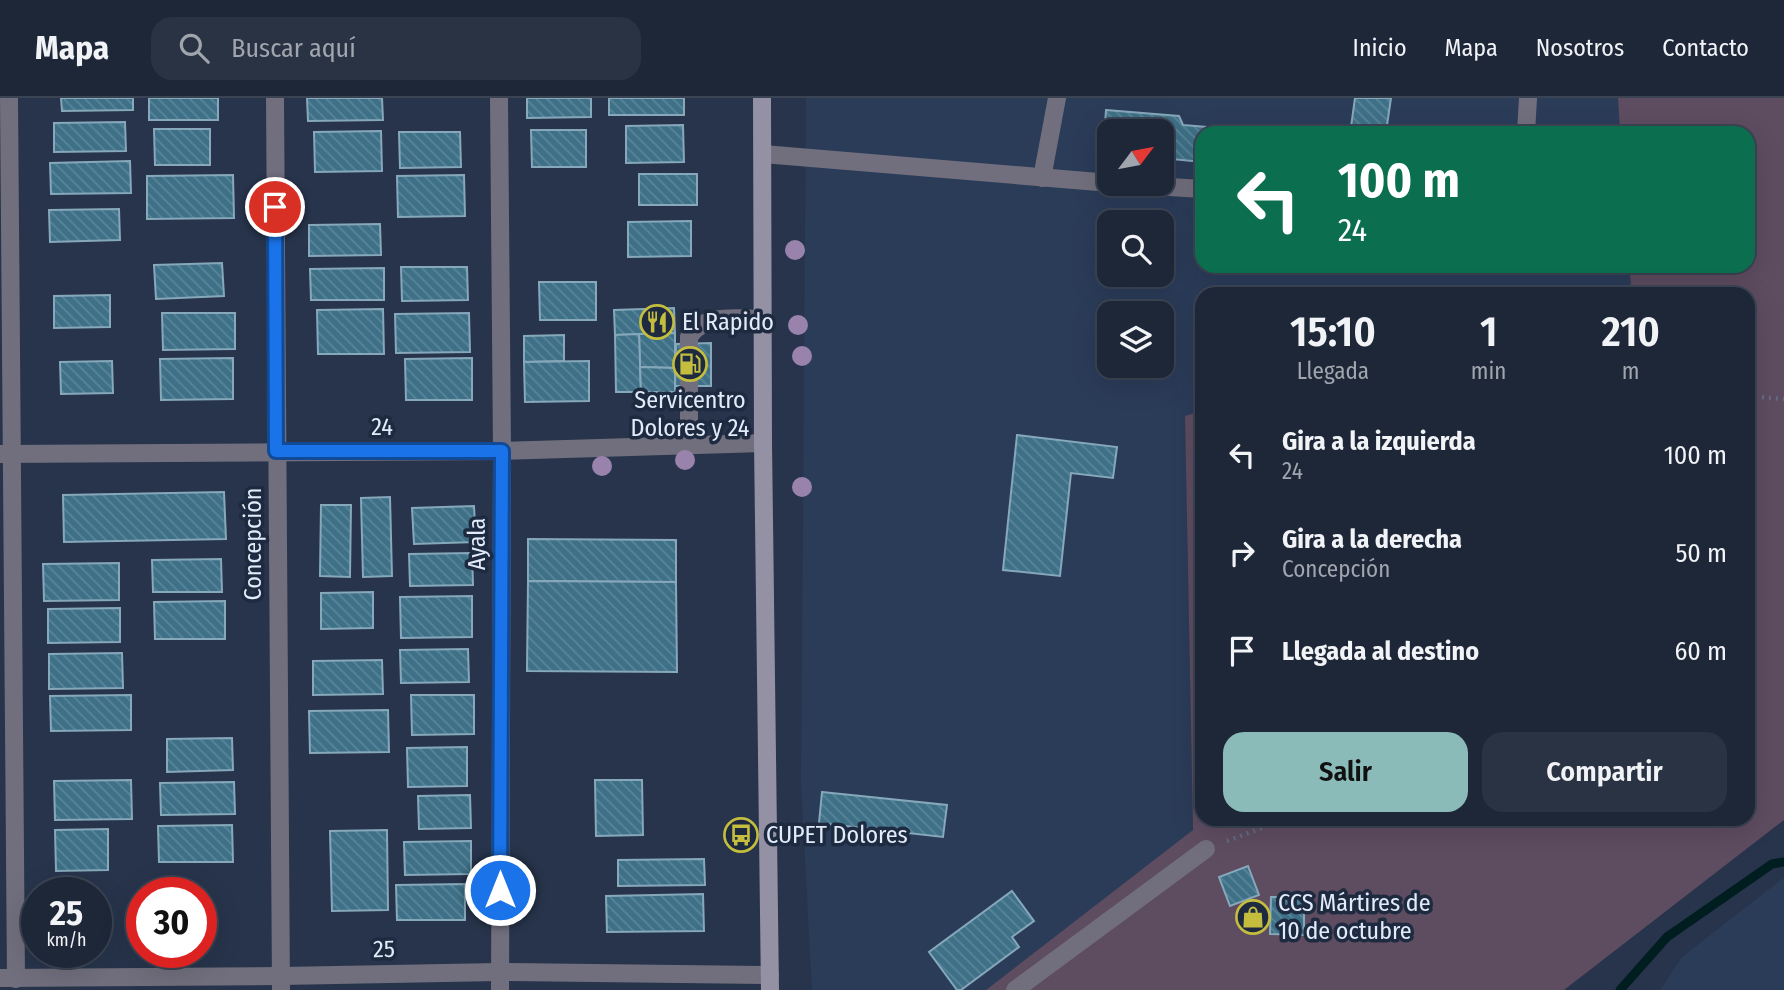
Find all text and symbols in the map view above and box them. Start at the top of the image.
search box [151,17,641,80]
text: Mapa [35,28,109,68]
icon: search [175,29,213,67]
text: Buscar aquí [231,33,356,64]
text: Inicio [1353,34,1407,62]
text: Mapa [1445,34,1498,62]
text: Nosotros [1536,34,1624,62]
text: Contacto [1662,34,1749,62]
north arrow [1097,119,1174,196]
map controls [1097,119,1174,378]
text: 100 m [1338,151,1460,210]
icon: left [1223,154,1314,245]
pin [245,177,305,237]
icon: arrive [256,188,294,226]
button: search [1097,210,1174,287]
text: 24 [1338,211,1367,249]
button: layers [1097,301,1174,378]
restaurant icon: El Rapido [638,303,676,341]
text: 15:10 [1290,307,1376,357]
text: 1 [1480,307,1497,357]
text: 210 [1601,307,1660,357]
place label: El Rapido [682,308,774,336]
fuel station icon: Servicentro Dolores y 24 [671,345,709,383]
text: Llegada [1297,357,1369,385]
text: min [1471,357,1506,385]
text: m [1622,357,1640,385]
place label: Servicentro Dolores y 24 [631,386,749,442]
street label: 24 [371,413,393,441]
text: Gira a la izquierda [1282,426,1476,457]
icon: left [1223,436,1261,474]
text: 100 m [1664,440,1727,471]
text: 24 [1282,457,1303,485]
street label: Concepción [239,487,267,601]
street label: Ayala [463,518,491,570]
text: Gira a la derecha [1282,524,1462,555]
icon: right [1223,534,1261,572]
text: 50 m [1675,538,1727,569]
text: Concepción [1282,555,1390,583]
icon: arrive [1223,632,1261,670]
text: Llegada al destino [1282,636,1479,667]
text: 60 m [1674,636,1727,667]
button: Salir [1223,732,1468,812]
button: Compartir [1482,732,1727,812]
bus stop icon: CUPET Dolores [722,816,760,854]
place label: CUPET Dolores [766,821,908,849]
position arrow [463,853,537,927]
speed limit sign: 30 [126,877,217,968]
place label: CCS Mártires de 10 de octubre [1278,889,1431,945]
text: 25 [50,892,83,934]
shop icon: CCS Mártires de 10 de octubre [1234,898,1272,936]
text: km/h [46,929,87,951]
street label: 25 [373,935,395,963]

